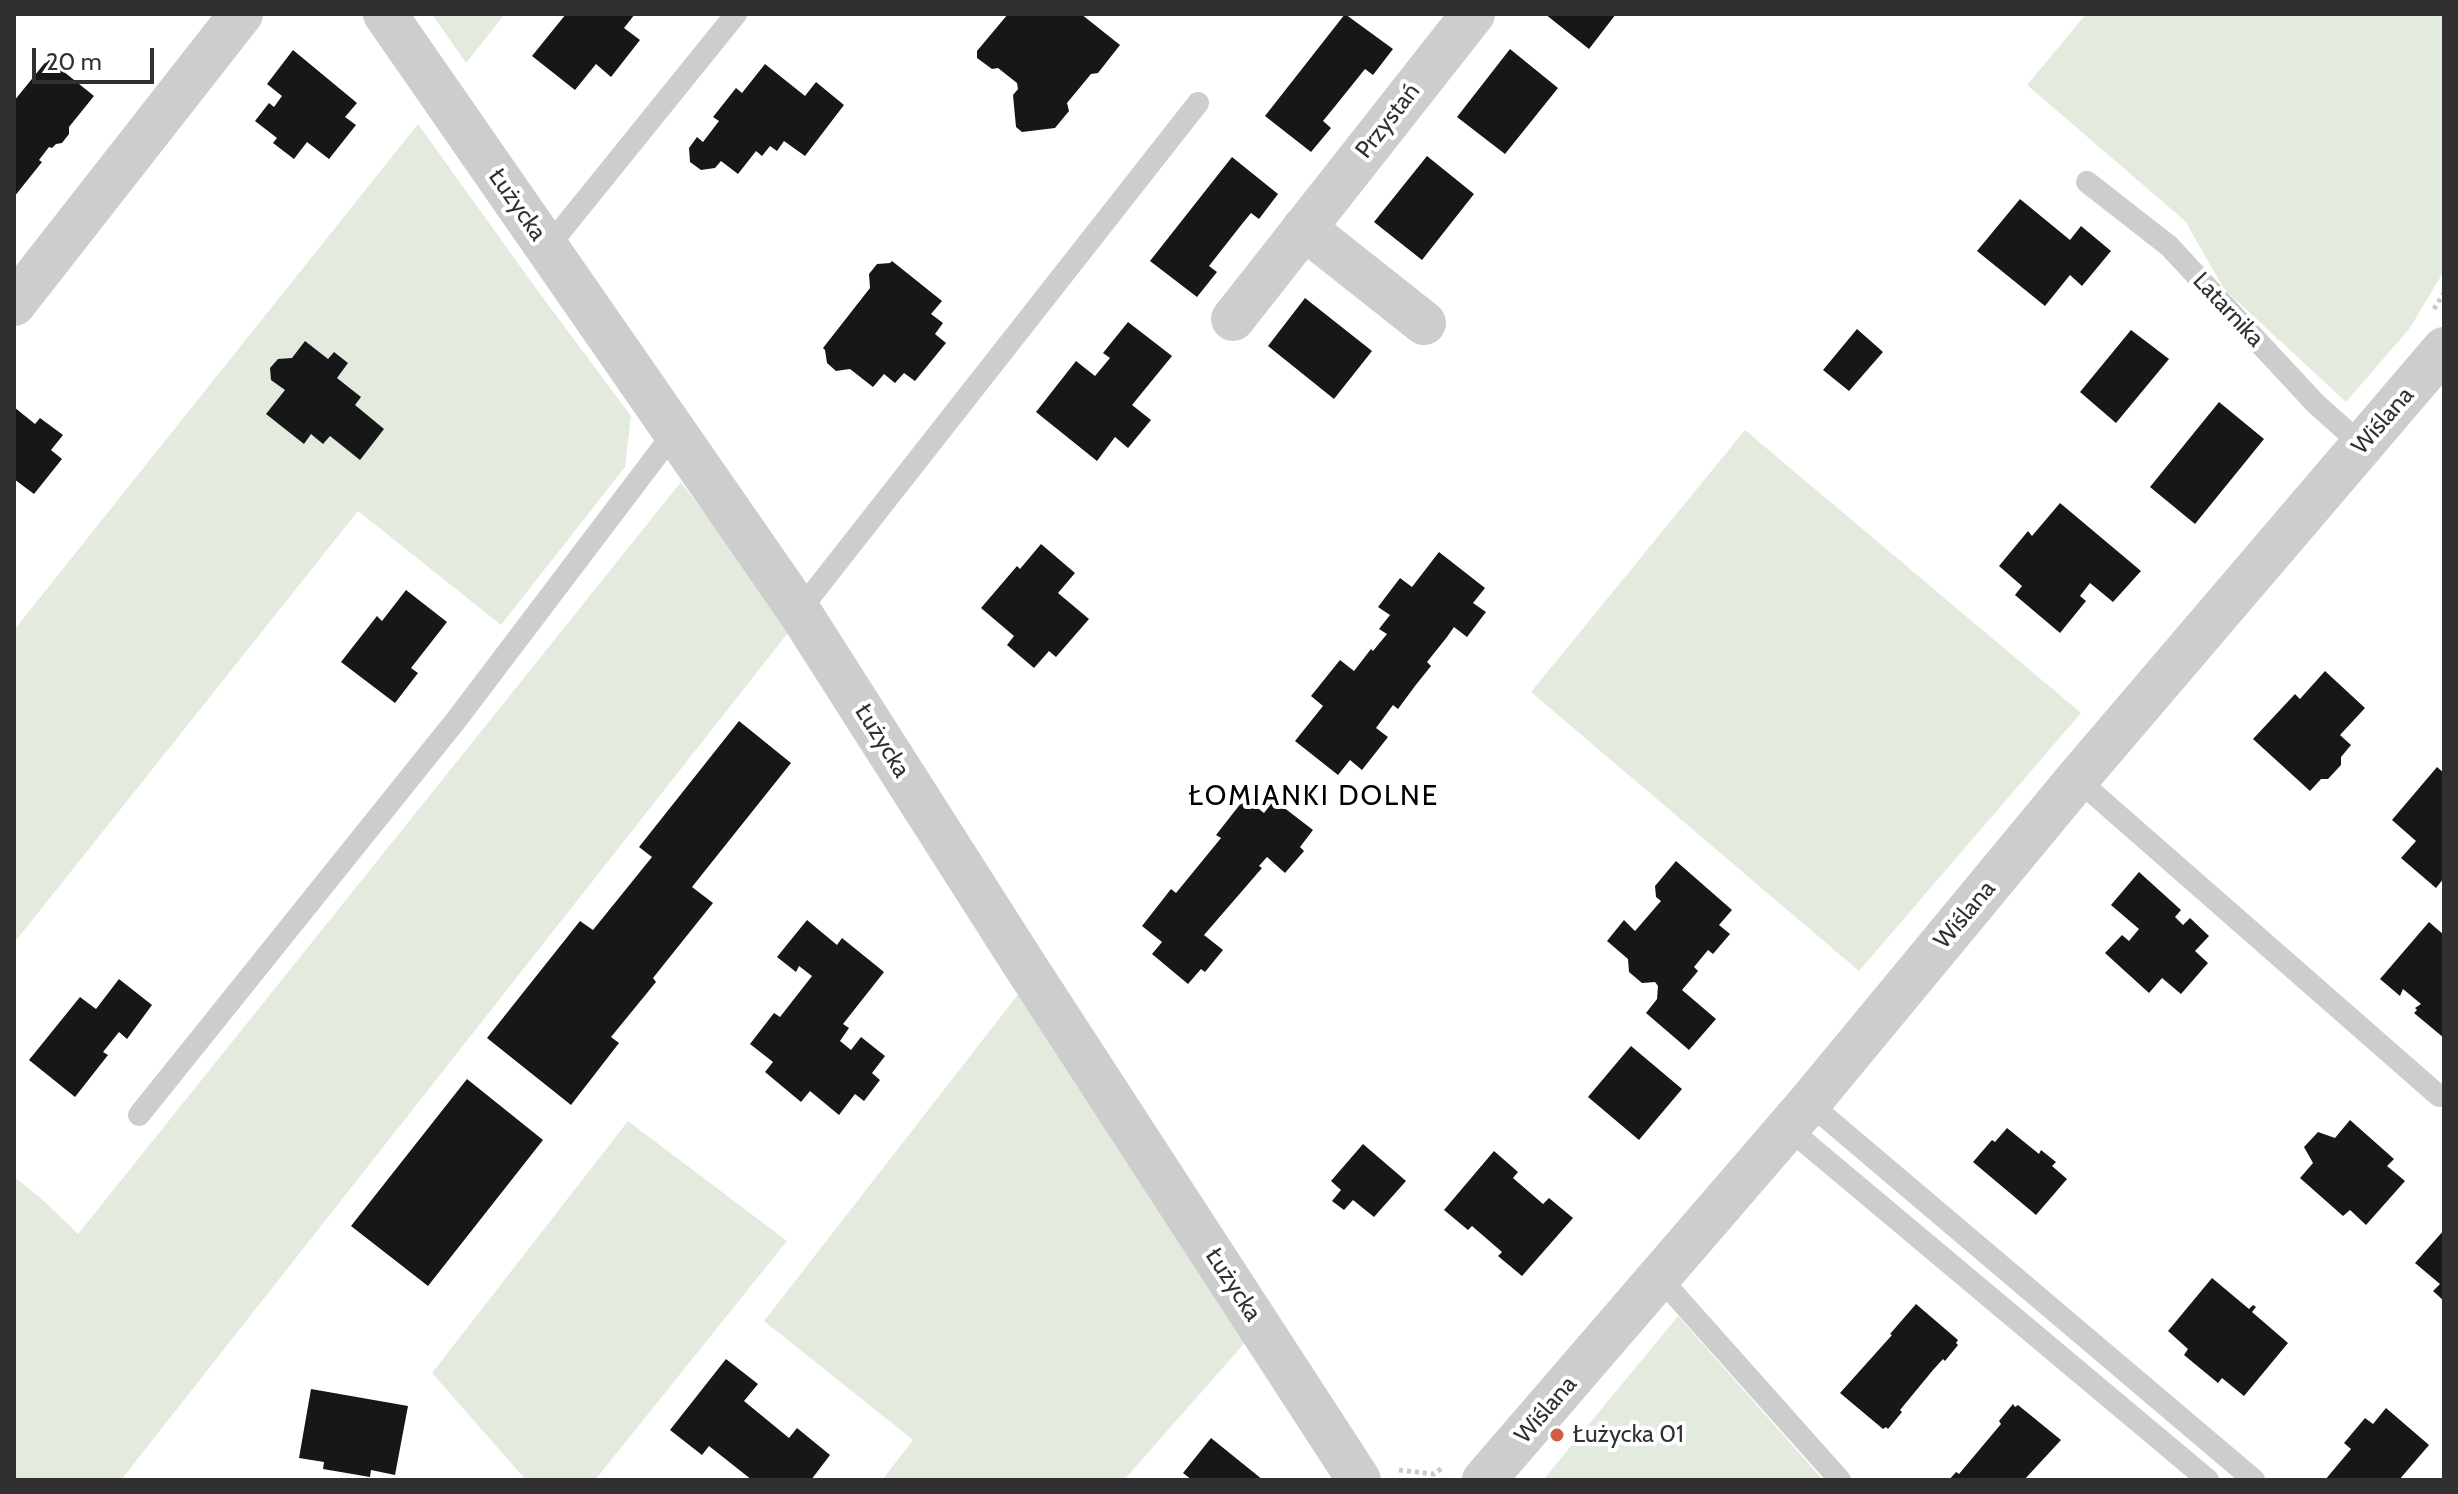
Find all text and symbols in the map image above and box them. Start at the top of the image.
scale bar [36,32,158,82]
text: 20 m [46,47,102,76]
street label: Przystań [1350,78,1426,164]
street label: Łużycka [482,164,552,246]
street label: Latarnika [2186,267,2270,353]
street label: Wiślana [2346,381,2420,461]
street label: Łużycka [848,699,916,783]
district label: ŁOMIANKI DOLNE [1189,780,1439,814]
street label: Wiślana [1928,875,2002,955]
street label: Łużycka [1199,1243,1267,1327]
street label: Wiślana [1509,1370,1583,1450]
place label: Łużycka 01 [1573,1421,1684,1449]
marker: Łużycka 01 [1548,1426,1566,1444]

